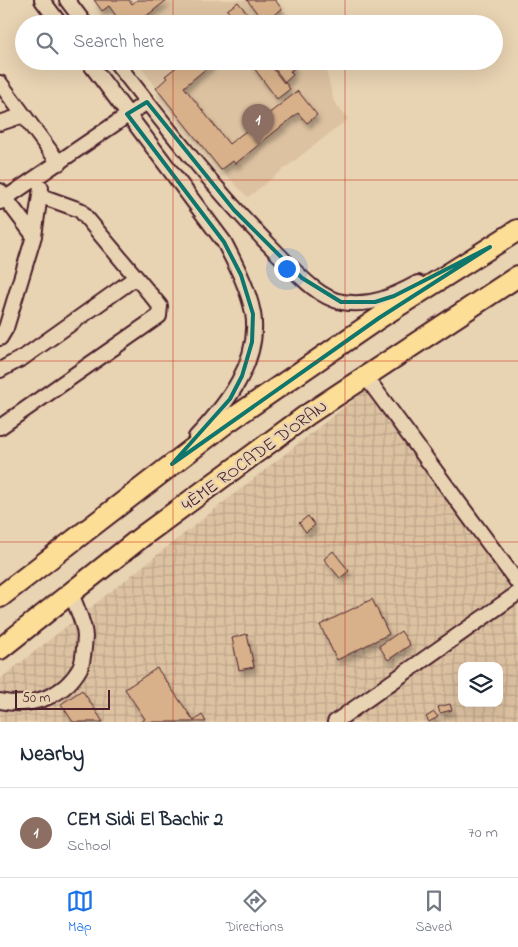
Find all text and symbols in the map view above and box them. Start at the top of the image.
search box [15,15,503,70]
icon: search [33,29,61,57]
text: Search here [73,29,164,56]
pin: 1 [242,104,274,145]
your location [274,256,300,282]
street label: 4ÈME ROCADE D'ORAN [177,395,334,519]
map controls [458,662,503,707]
button: layers [458,662,503,707]
scale bar [15,687,110,710]
text: 50 m [22,688,50,709]
text: Nearby [20,740,84,770]
text: CEM Sidi El Bachir 2 [67,807,223,834]
text: 1 [33,821,39,845]
text: 70 m [468,821,498,845]
text: School [67,834,111,858]
tab: Map [66,887,94,938]
tab: Directions [226,887,284,938]
tab: Saved [416,887,452,938]

